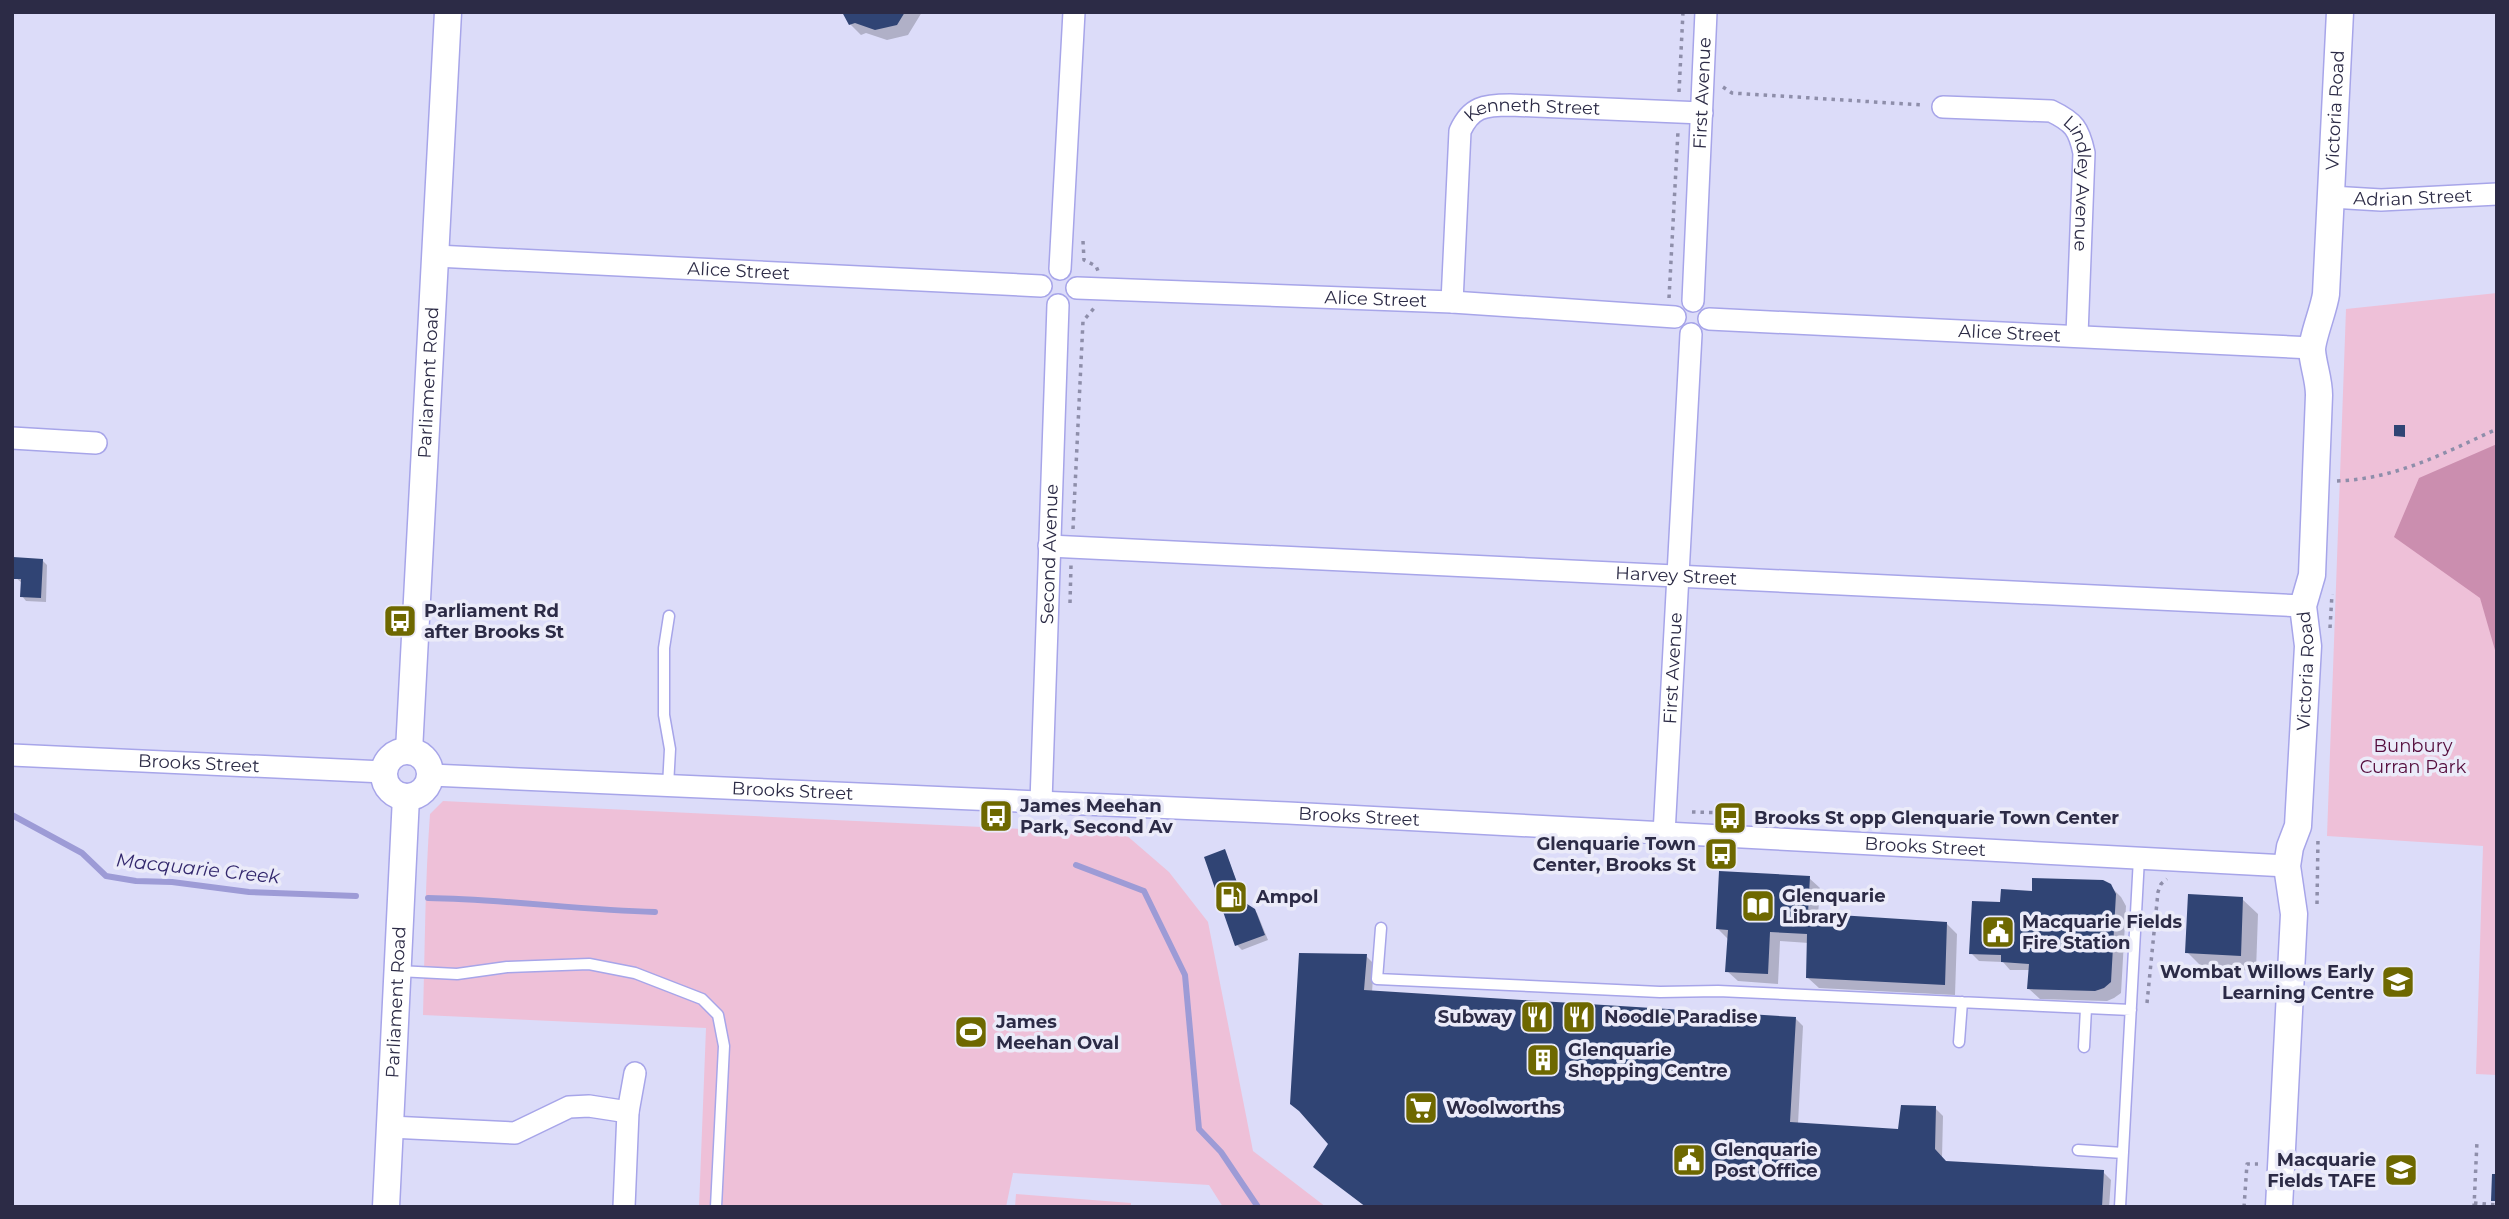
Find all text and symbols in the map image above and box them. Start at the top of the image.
street label: First Avenue [1689,37,1716,150]
street label: Victoria Road [2321,50,2349,171]
street label: Kenneth Street [1460,94,1601,126]
street label: Lindley Avenue [2059,111,2095,252]
street label: Adrian Street [2353,184,2473,211]
street label: Alice Street [687,257,790,285]
street label: Alice Street [1324,286,1427,312]
street label: Parliament Road [413,306,443,459]
street label: Alice Street [1958,320,2061,347]
street label: Second Avenue [1036,484,1063,625]
street label: Harvey Street [1615,562,1738,590]
place label: Parliament Rd after Brooks St [424,600,564,643]
bus stop icon: Parliament Rd after Brooks St [381,602,419,640]
street label: Victoria Road [2292,610,2319,731]
street label: First Avenue [1659,611,1687,725]
park label: Bunbury Curran Park [2360,735,2467,778]
street label: Brooks Street [138,750,260,777]
street label: Brooks Street [731,777,854,805]
place label: James Meehan Park, Second Av [1019,795,1173,838]
bus stop icon: James Meehan Park, Second Av [977,797,1015,835]
bus stop icon: Brooks St opp Glenquarie Town Center [1711,799,1749,837]
street label: Brooks Street [1298,803,1420,831]
place label: Brooks St opp Glenquarie Town Center [1754,807,2119,829]
place label: Glenquarie Town Center, Brooks St [1533,833,1696,876]
street label: Brooks Street [1864,833,1987,861]
bus stop icon: Glenquarie Town Center, Brooks St [1702,835,1740,873]
water label: Macquarie Creek [115,848,282,889]
fuel station icon: Ampol [1212,878,1250,916]
place label: Glenquarie Library [1782,885,1886,928]
place label: Ampol [1255,886,1318,908]
library icon: Glenquarie Library [1739,887,1777,925]
place label: Macquarie Fields Fire Station [2022,911,2182,954]
public building icon: Macquarie Fields Fire Station [1979,913,2017,951]
street label: Parliament Road [381,926,411,1079]
place label: Wombat Willows Early Learning Centre [2160,961,2374,1004]
school or university icon: Wombat Willows Early Learning Centre [2379,963,2417,1001]
restaurant icon: Subway [1518,998,1556,1036]
restaurant icon: Noodle Paradise [1560,998,1598,1036]
place label: Subway [1438,1006,1512,1028]
place label: Noodle Paradise [1604,1006,1757,1028]
place label: James Meehan Oval [995,1011,1119,1054]
sports icon: James Meehan Oval [952,1013,990,1051]
place label: Glenquarie Shopping Centre [1568,1039,1728,1082]
building icon: Glenquarie Shopping Centre [1524,1041,1562,1079]
supermarket icon: Woolworths [1402,1089,1440,1127]
place label: Woolworths [1446,1097,1562,1119]
place label: Glenquarie Post Office [1714,1139,1818,1182]
public building icon: Glenquarie Post Office [1670,1141,1708,1179]
place label: Macquarie Fields TAFE [2267,1149,2376,1192]
school or university icon: Macquarie Fields TAFE [2382,1151,2420,1189]

